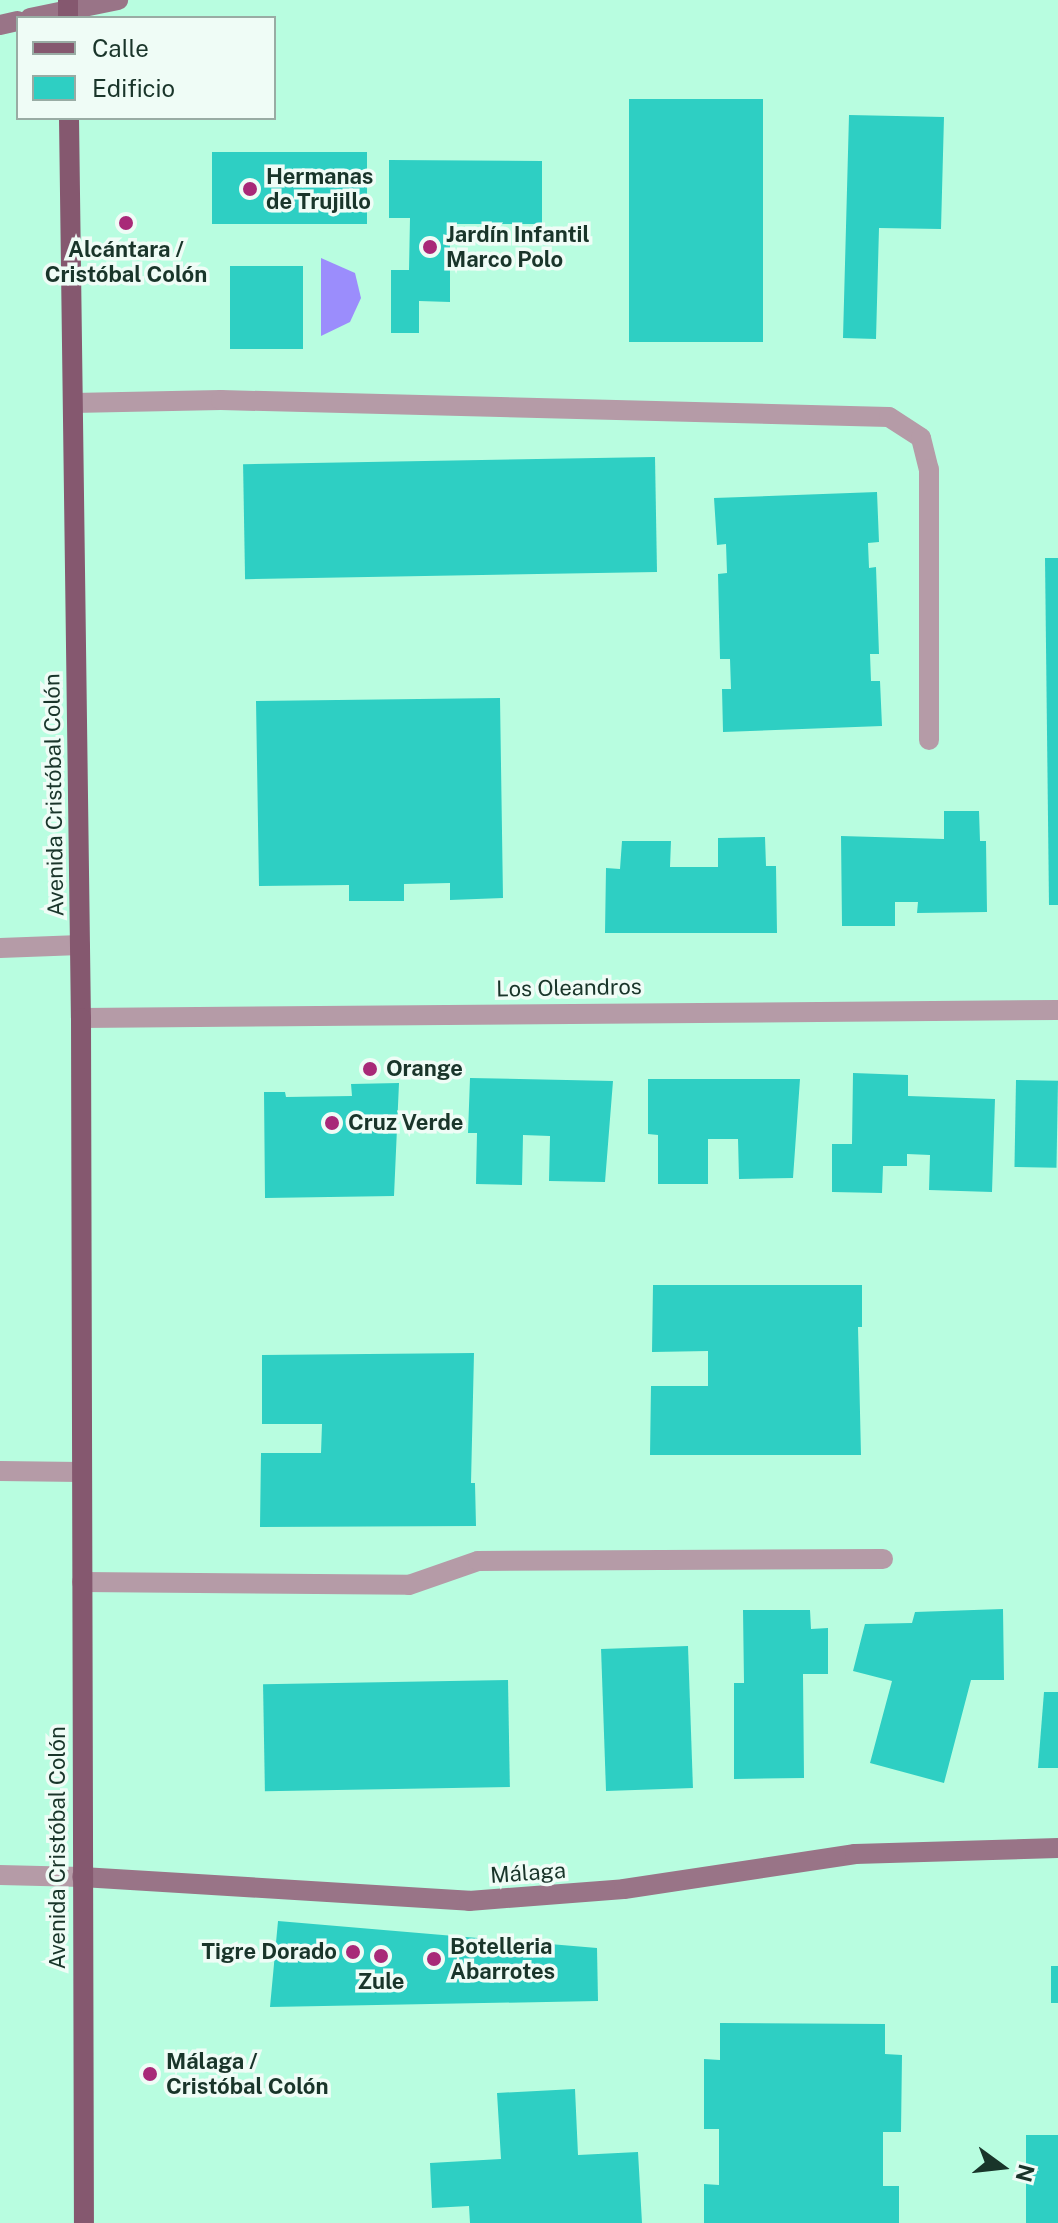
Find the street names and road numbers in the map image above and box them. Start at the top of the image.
street label: Avenida Cristóbal Colón [39,673,69,917]
street label: Los Oleandros [496,974,642,1002]
street label: Avenida Cristóbal Colón [45,1726,71,1970]
street label: Málaga [489,1857,567,1889]

